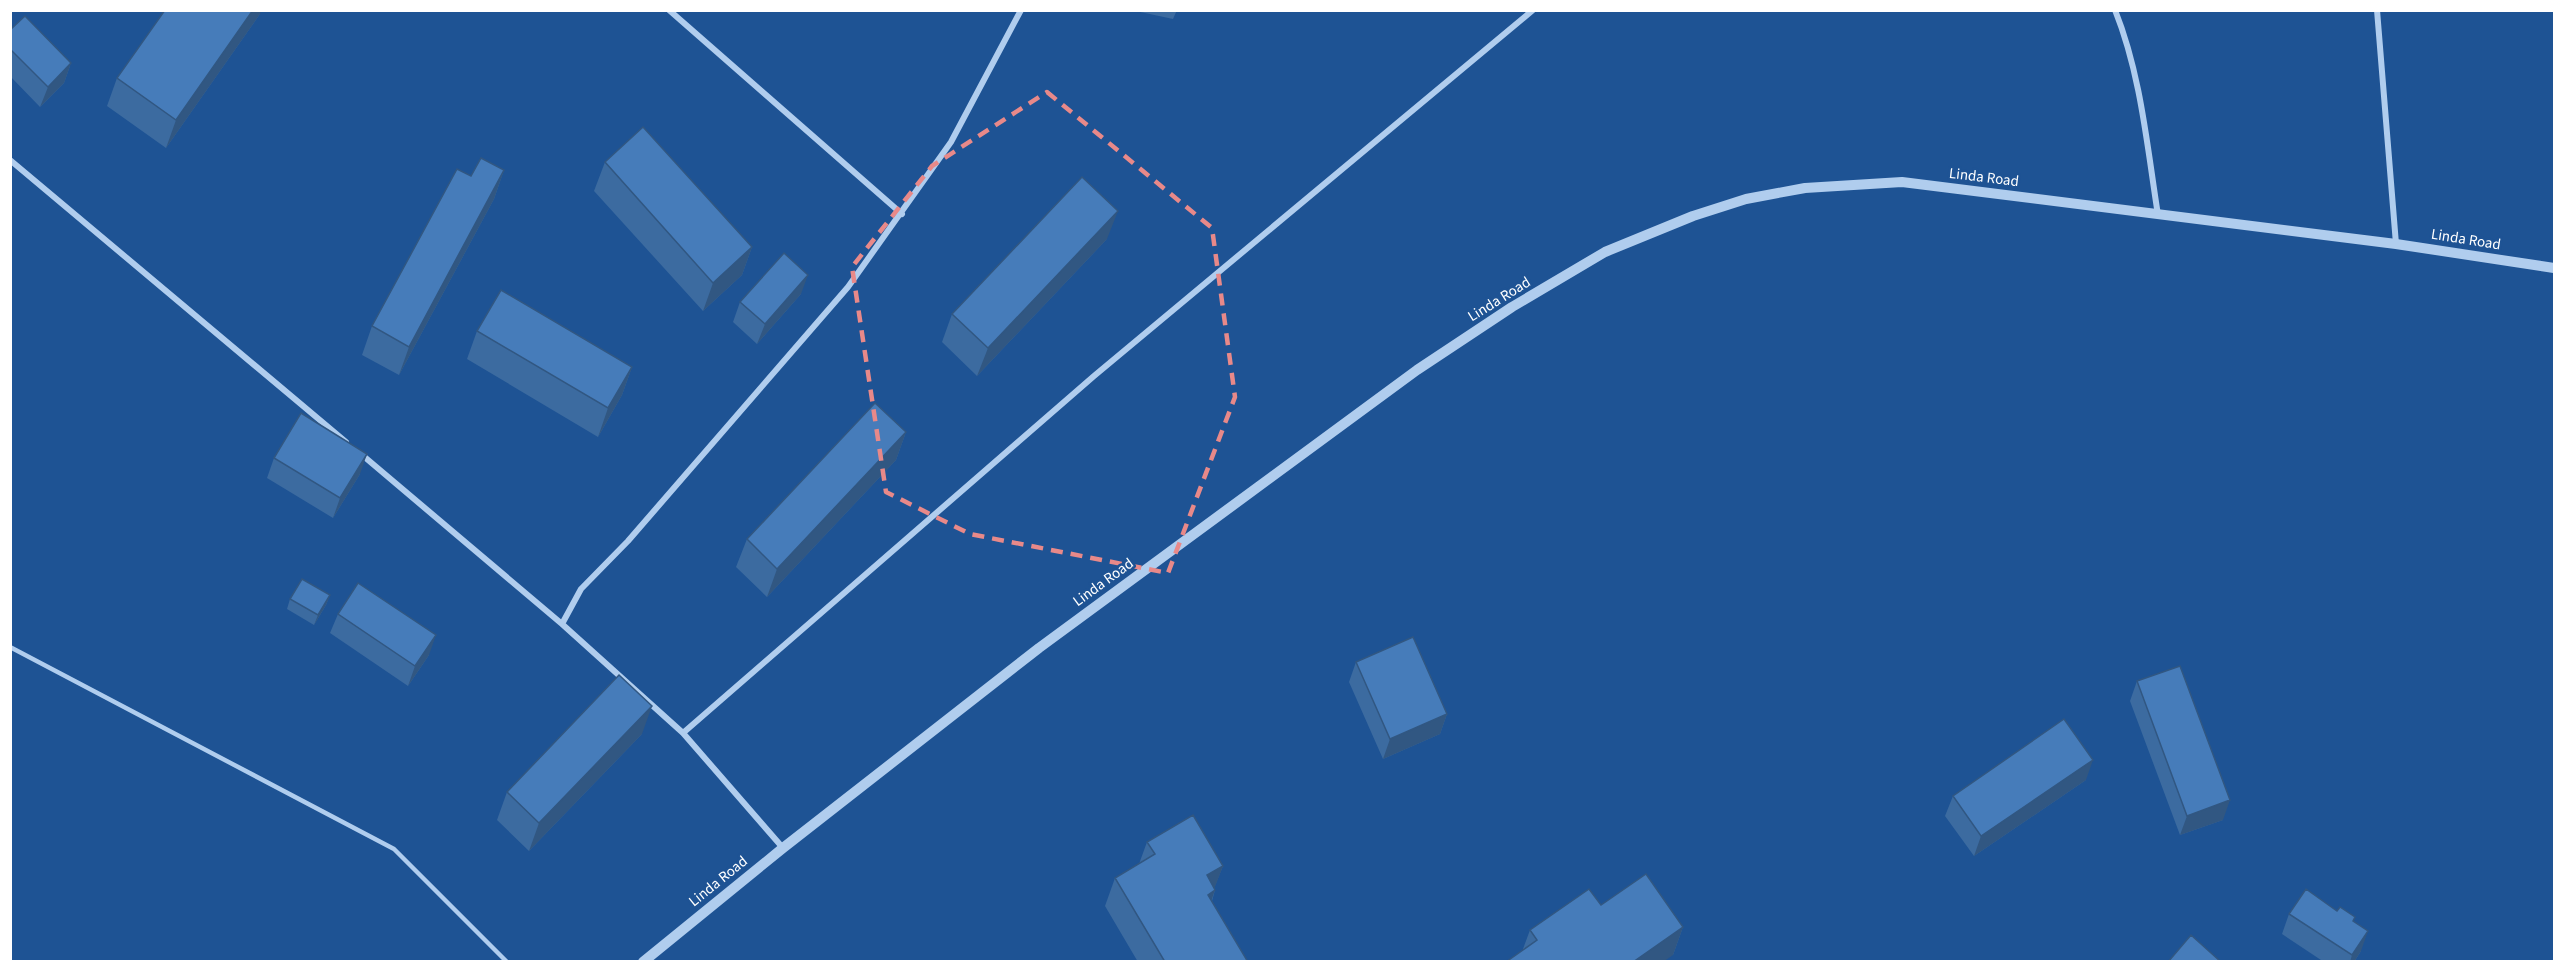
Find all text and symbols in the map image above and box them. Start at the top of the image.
street label: Linda Road [1948,163,2020,192]
street label: Linda Road [2430,224,2502,255]
street label: Linda Road [1464,272,1535,327]
street label: Linda Road [1069,553,1138,612]
street label: Linda Road [684,851,752,912]

